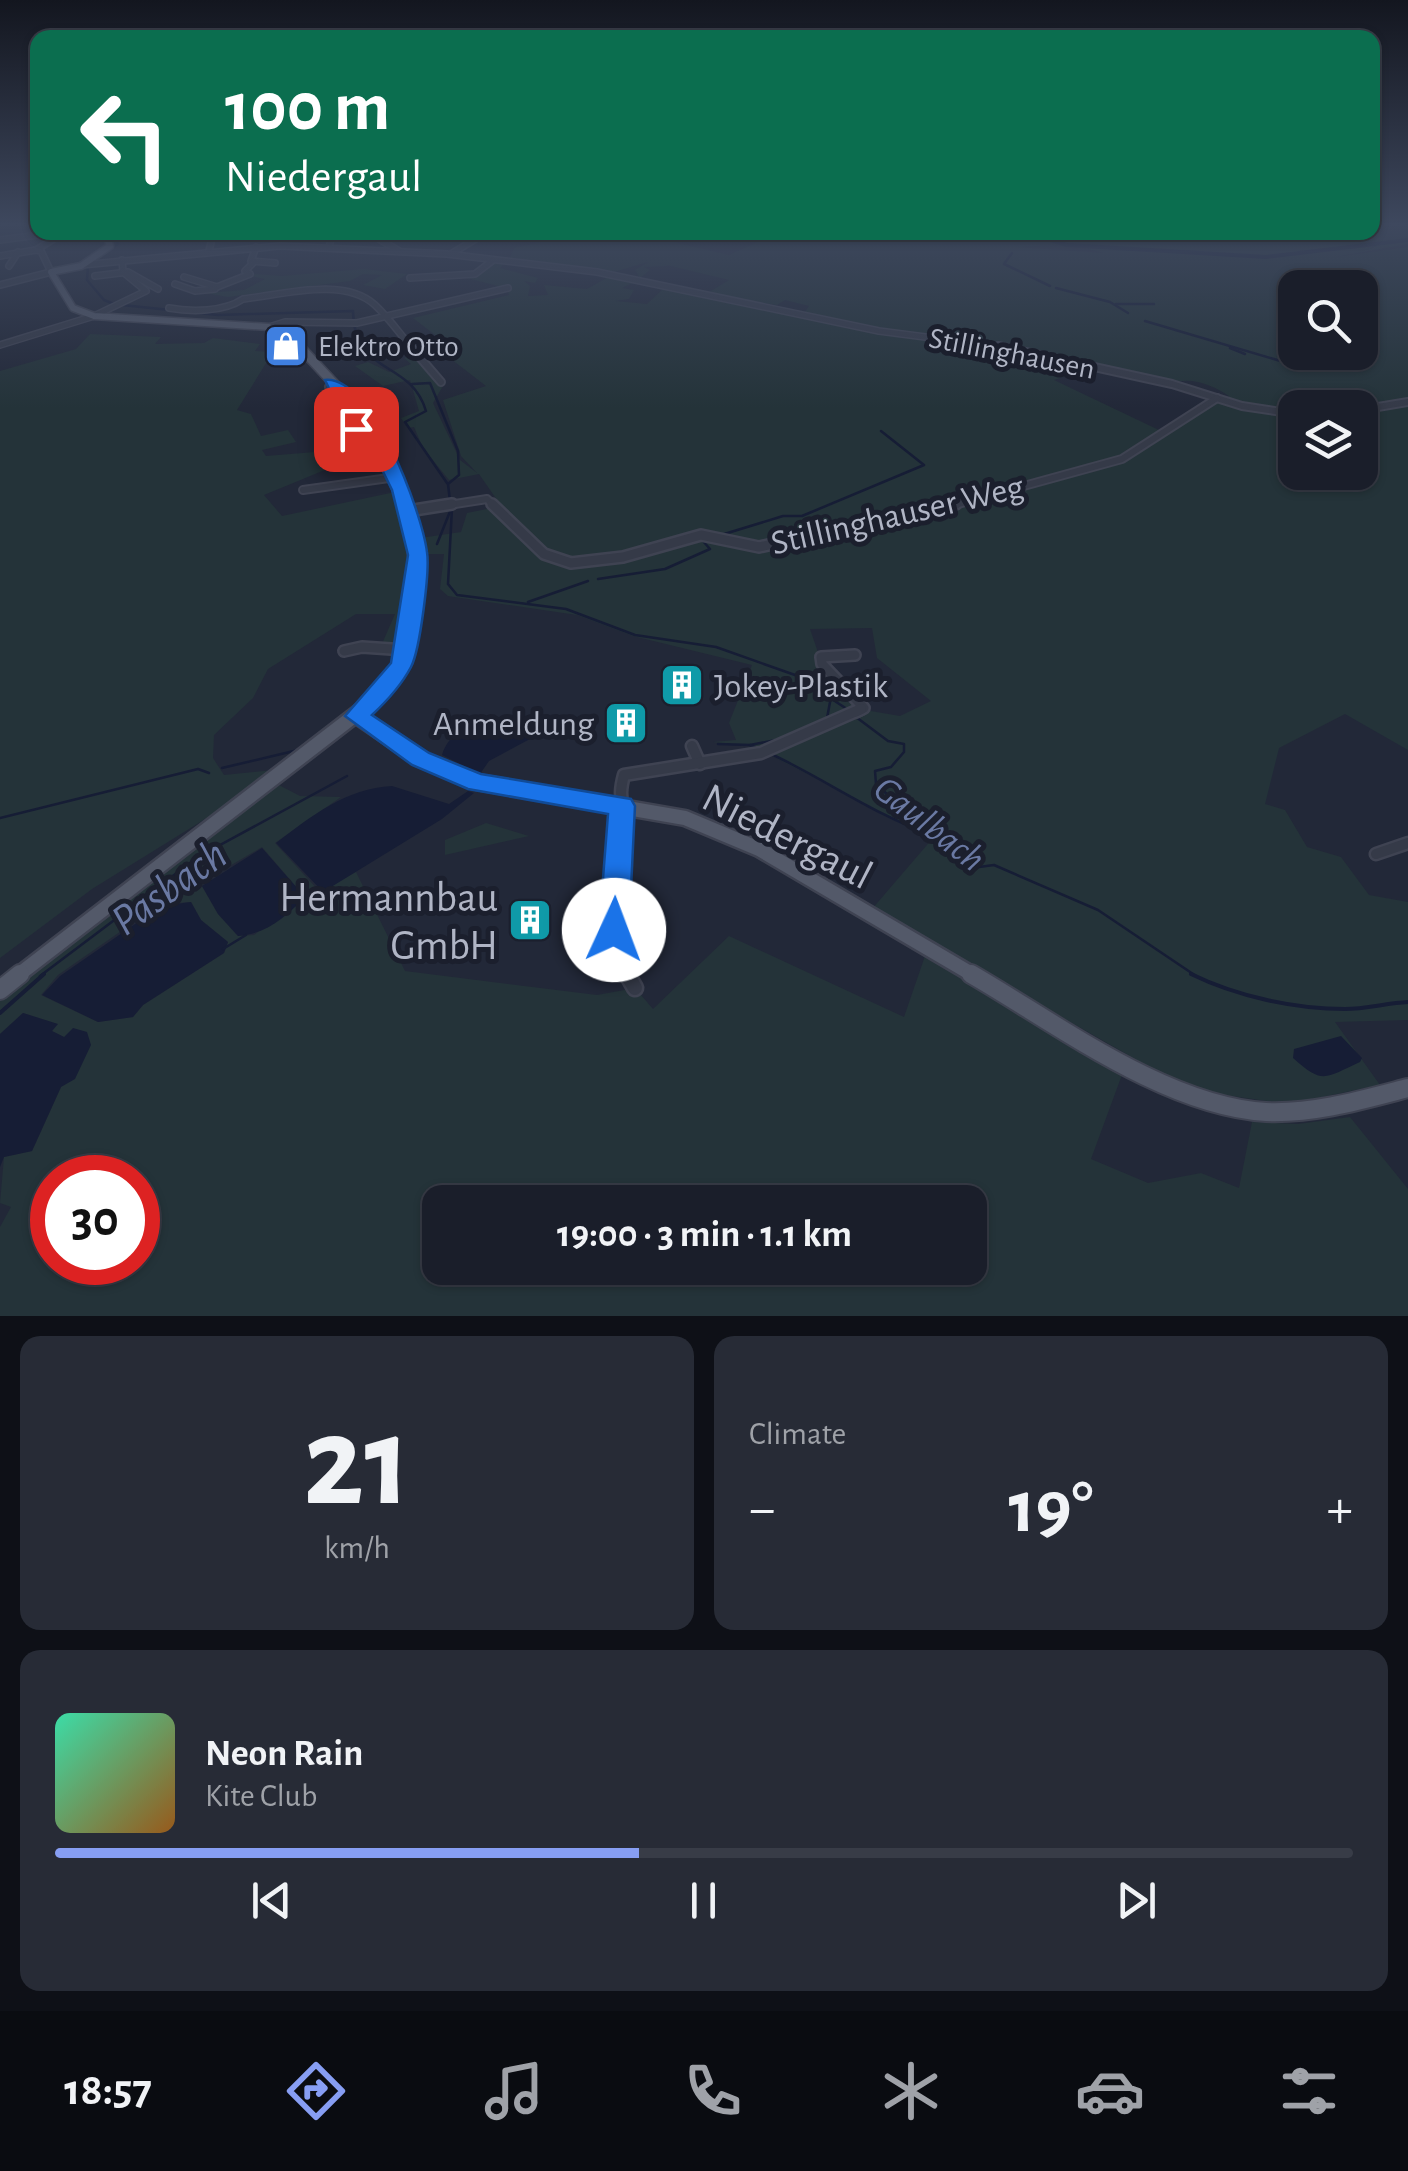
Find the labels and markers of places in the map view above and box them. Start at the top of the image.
shop icon: Elektro Otto [263,323,309,369]
place label: Elektro Otto [318,332,459,362]
pin [314,387,399,472]
building icon: Jokey-Plastik [659,662,705,708]
place label: Jokey-Plastik [714,669,888,704]
building icon: Anmeldung [603,700,649,746]
place label: Anmeldung [433,707,594,742]
place label: Hermannbau GmbH [279,877,498,967]
building icon: Hermannbau GmbH [507,897,553,943]

